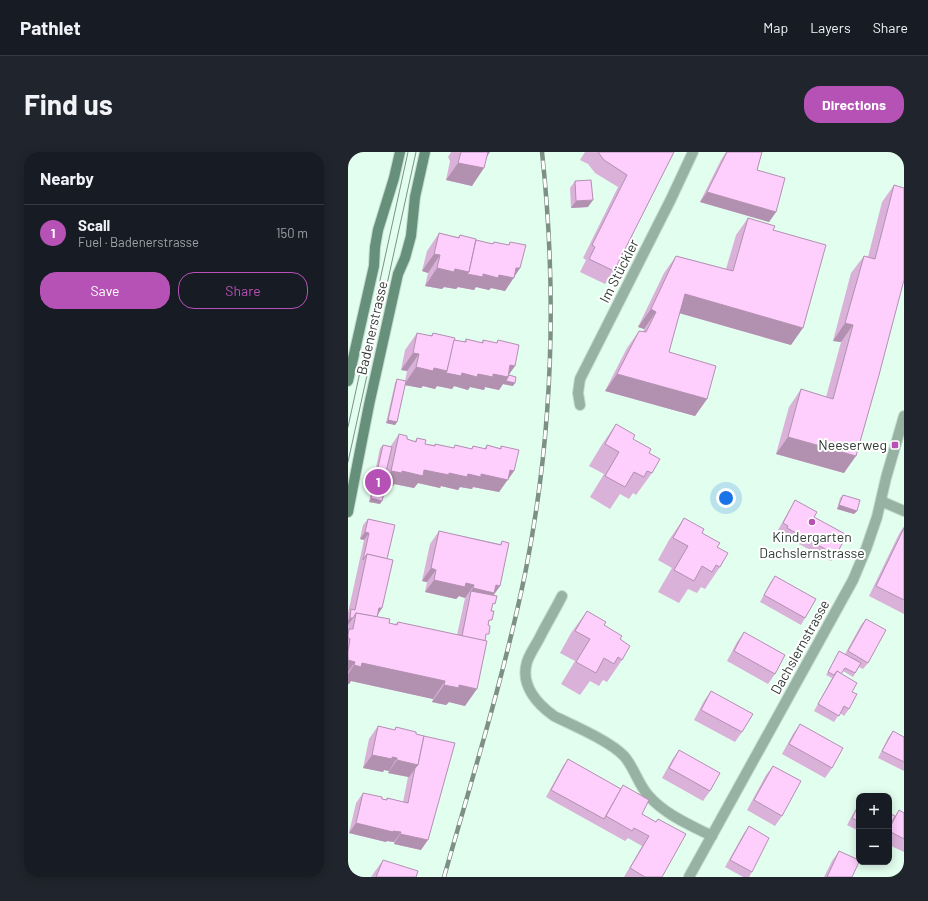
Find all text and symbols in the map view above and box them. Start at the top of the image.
text: Pathlet [20,16,81,39]
text: Map [763,19,788,36]
text: Layers [810,19,851,36]
text: Share [873,19,908,36]
button: Directions [804,86,904,123]
text: Find us [24,87,113,121]
text: Nearby [40,168,94,188]
text: Scall [78,216,110,234]
text: 1 [51,225,55,241]
text: 150 m [276,225,308,241]
text: Fuel · Badenerstrasse [78,234,199,250]
street label: Im Stückler [595,236,642,305]
button: Save [40,272,170,309]
button: Share [178,272,308,309]
street label: Badenerstrasse [352,279,391,376]
place label: Neeserweg [818,436,887,453]
marker: Neeserweg [890,440,900,450]
pin: 1 [365,467,391,497]
your location [716,488,736,508]
marker: Kindergarten Dachslernstrasse [807,517,817,527]
place label: Kindergarten Dachslernstrasse [759,528,865,561]
street label: Dachslernstrasse [767,597,833,697]
map controls [856,793,892,865]
button: + [856,793,892,829]
button: − [856,829,892,865]

